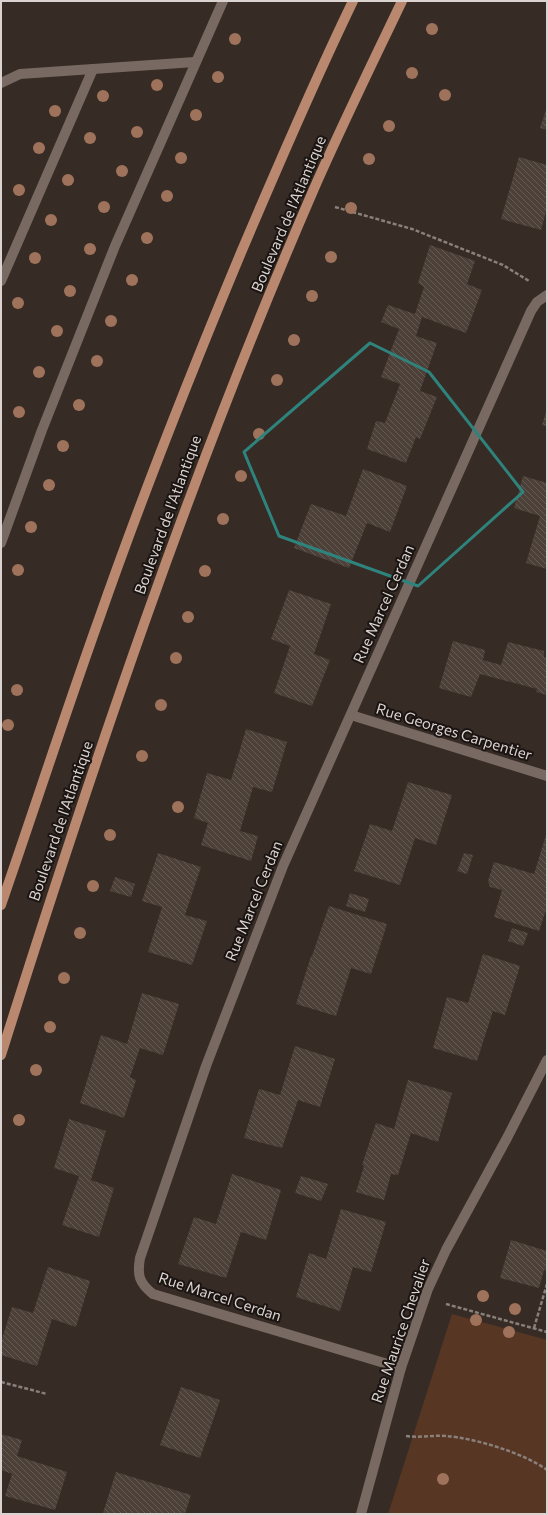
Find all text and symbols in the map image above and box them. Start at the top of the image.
street label: Boulevard de l'Atlantique [247,133,329,294]
street label: Boulevard de l'Atlantique [130,433,204,597]
street label: Rue Marcel Cerdan [349,541,417,666]
street label: Rue Georges Carpentier [374,699,534,763]
street label: Boulevard de l'Atlantique [24,738,96,903]
street label: Rue Marcel Cerdan [221,838,285,963]
street label: Rue Maurice Chevalier [367,1256,433,1405]
street label: Rue Marcel Cerdan [157,1268,284,1324]

